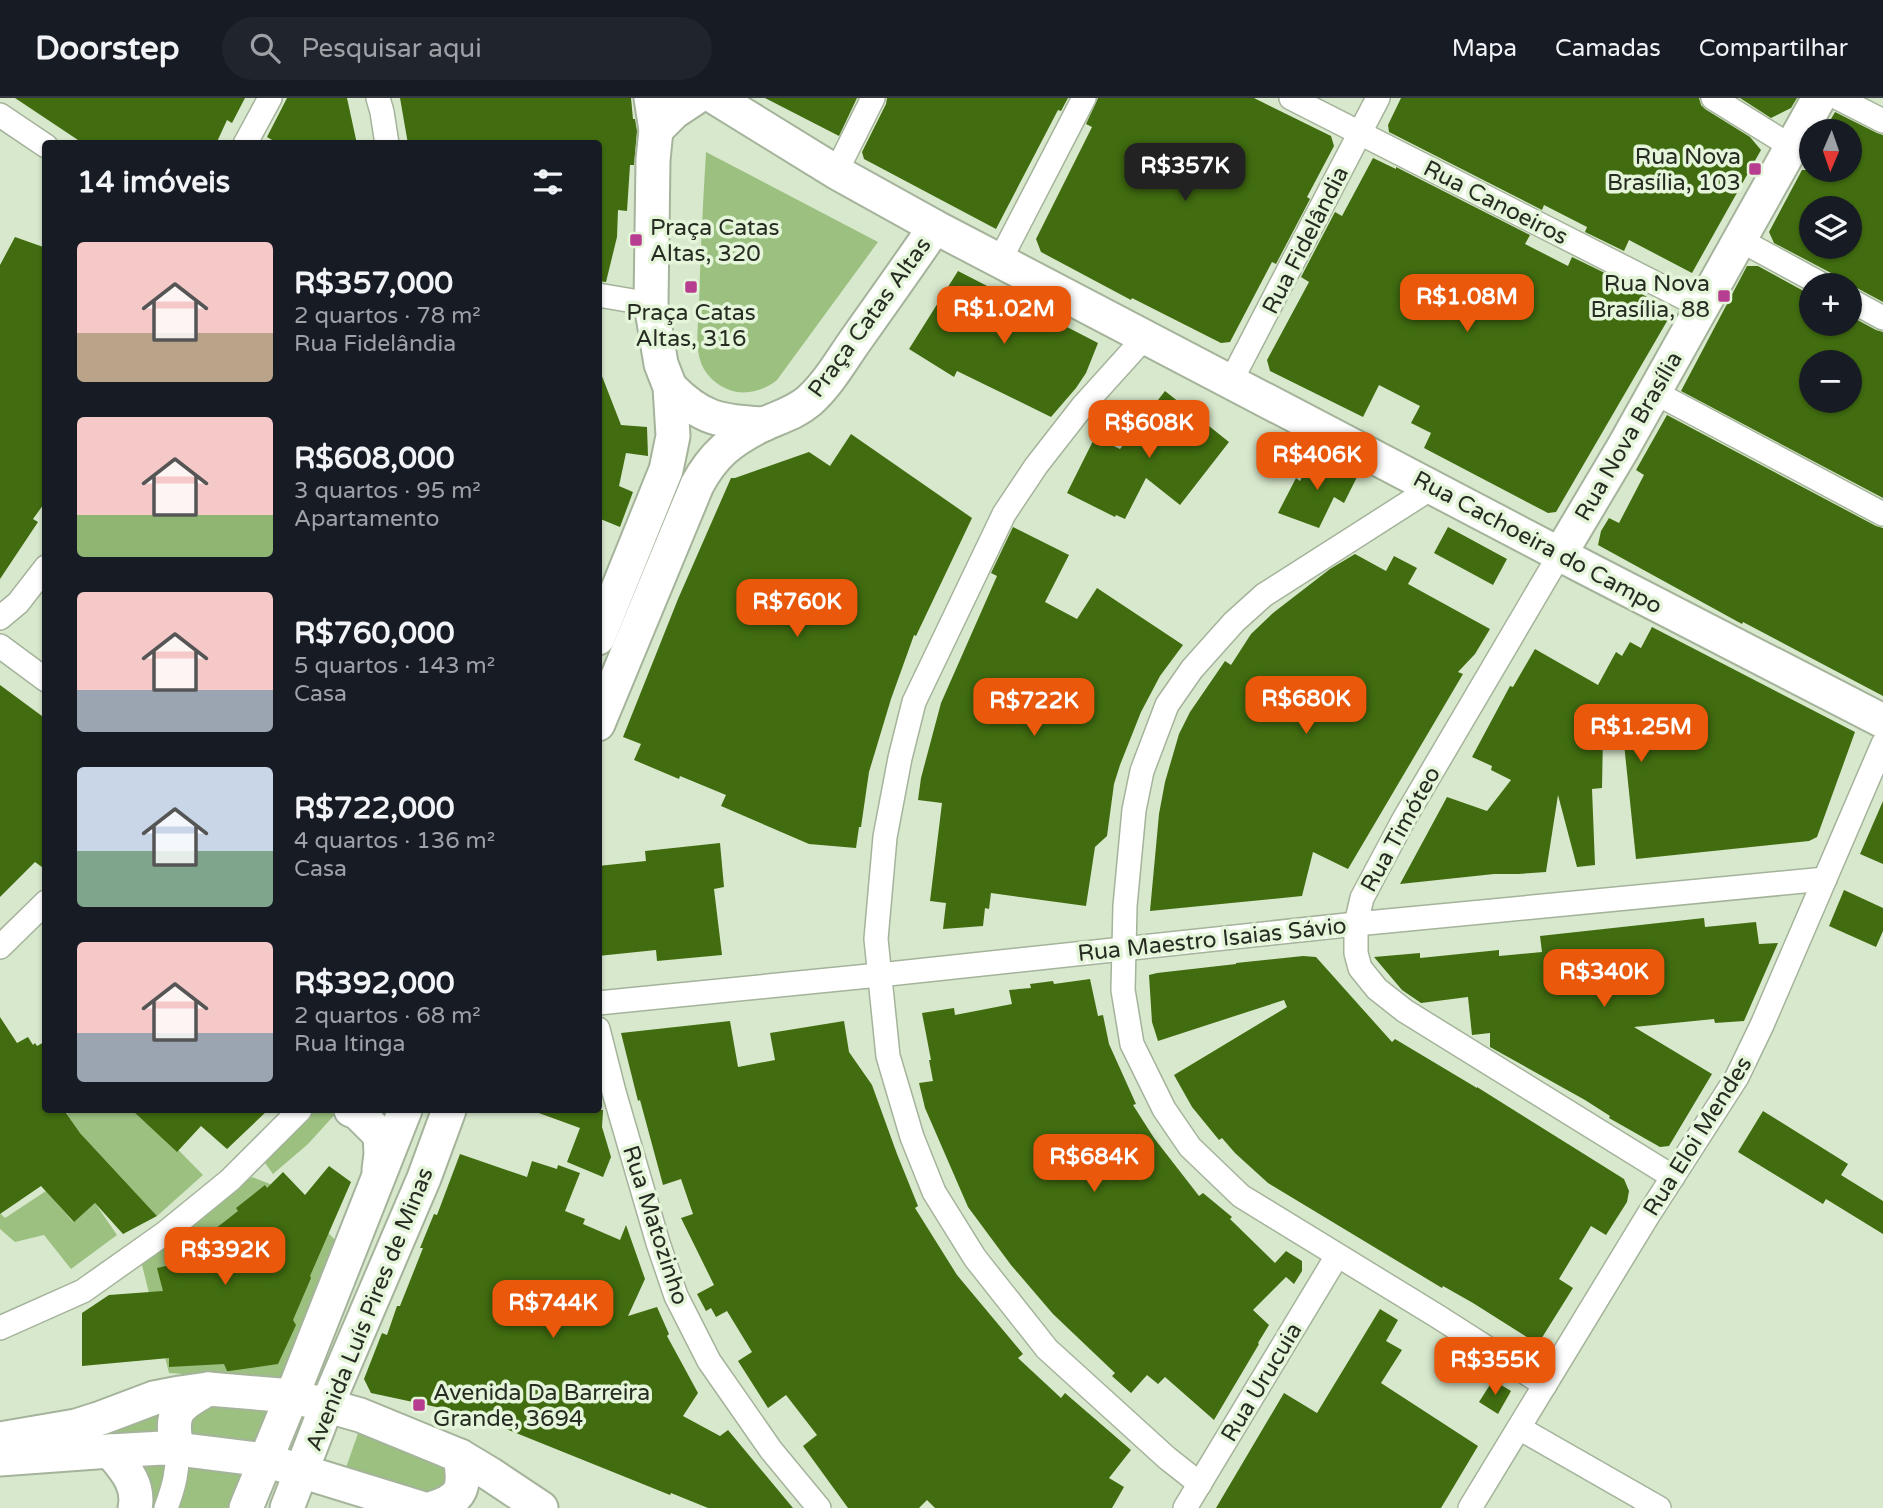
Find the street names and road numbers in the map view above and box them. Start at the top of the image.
street label: Rua Canoeiros [1419,154,1572,251]
street label: Rua Fidelândia [1257,162,1355,319]
street label: Praça Catas Altas [802,232,937,403]
street label: Rua Nova Brasília [1569,347,1689,526]
street label: Rua Cachoeira do Campo [1408,465,1667,620]
street label: Rua Timóteo [1355,762,1447,897]
street label: Rua Maestro Isaias Sávio [1076,912,1348,968]
street label: Rua Eloi Mendes [1638,1052,1758,1221]
street label: Rua Matozinho [616,1142,694,1309]
street label: Avenida Luís Pires de Minas [300,1164,440,1455]
street label: Rua Urucuia [1215,1318,1308,1447]

